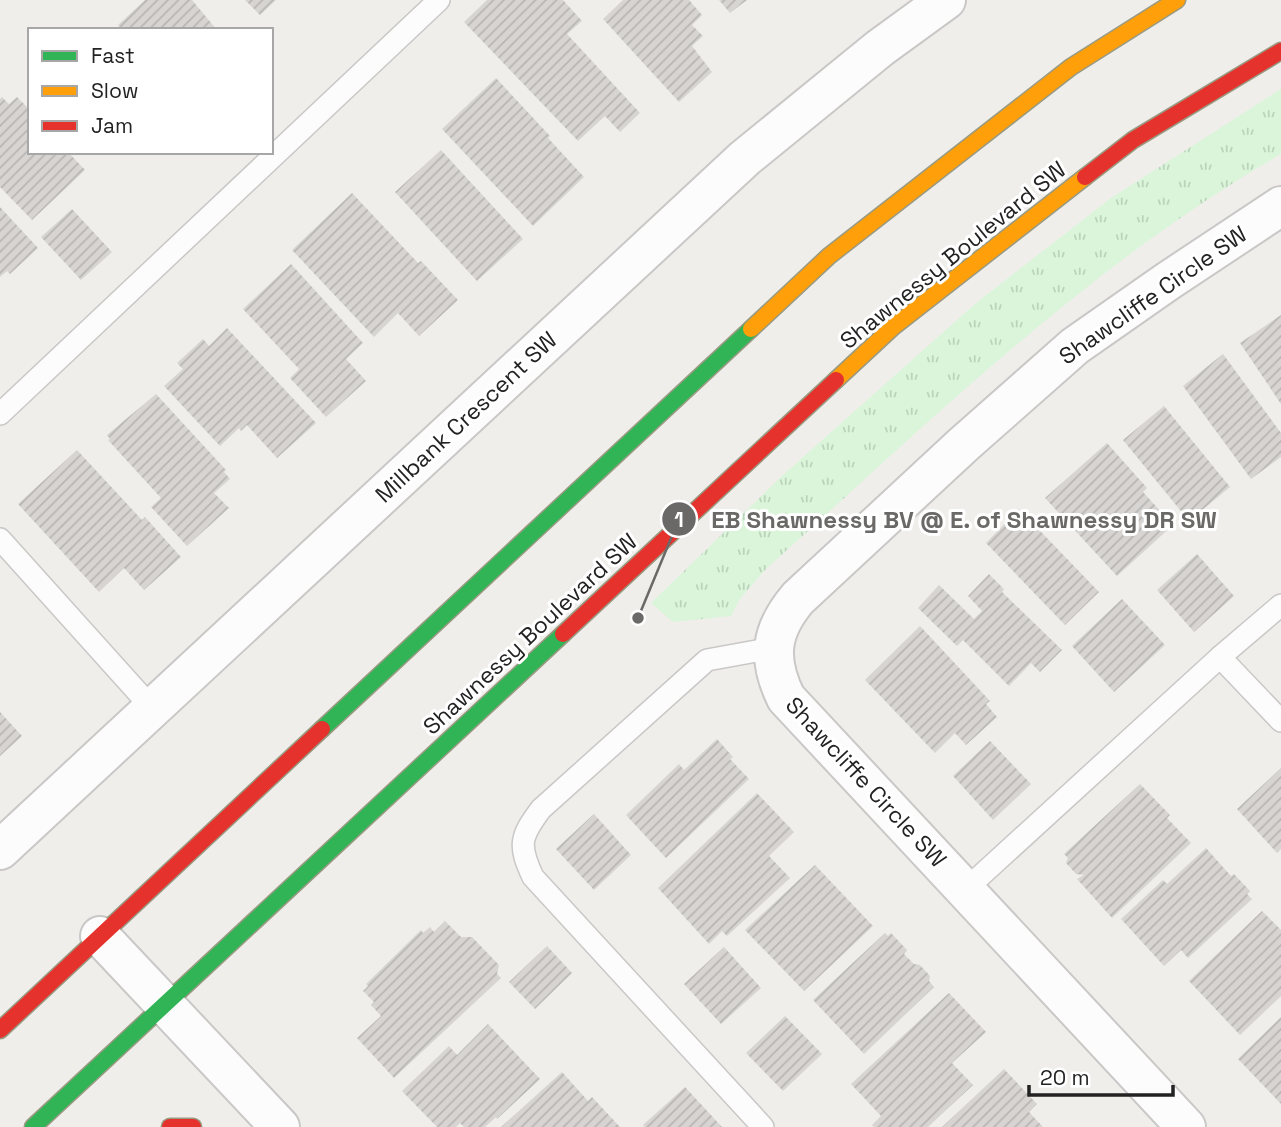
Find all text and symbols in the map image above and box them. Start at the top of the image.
legend [28,28,273,154]
text: Fast [91,42,135,69]
text: Slow [91,77,139,104]
text: Jam [91,112,133,139]
street label: Shawnessy Boulevard SW [834,155,1072,355]
street label: Shawcliffe Circle SW [1053,219,1253,371]
street label: Millbank Crescent SW [369,325,563,509]
callout: EB Shawnessy BV @ E. of Shawnessy DR SW [662,497,1231,542]
text: EB Shawnessy BV @ E. of Shawnessy DR SW [711,504,1217,535]
text: 1 [674,506,684,533]
street label: Shawnessy Boulevard SW [417,527,643,741]
street label: Shawcliffe Circle SW [779,690,953,874]
scale bar [1029,1054,1172,1098]
text: 20 m [1040,1064,1090,1091]

